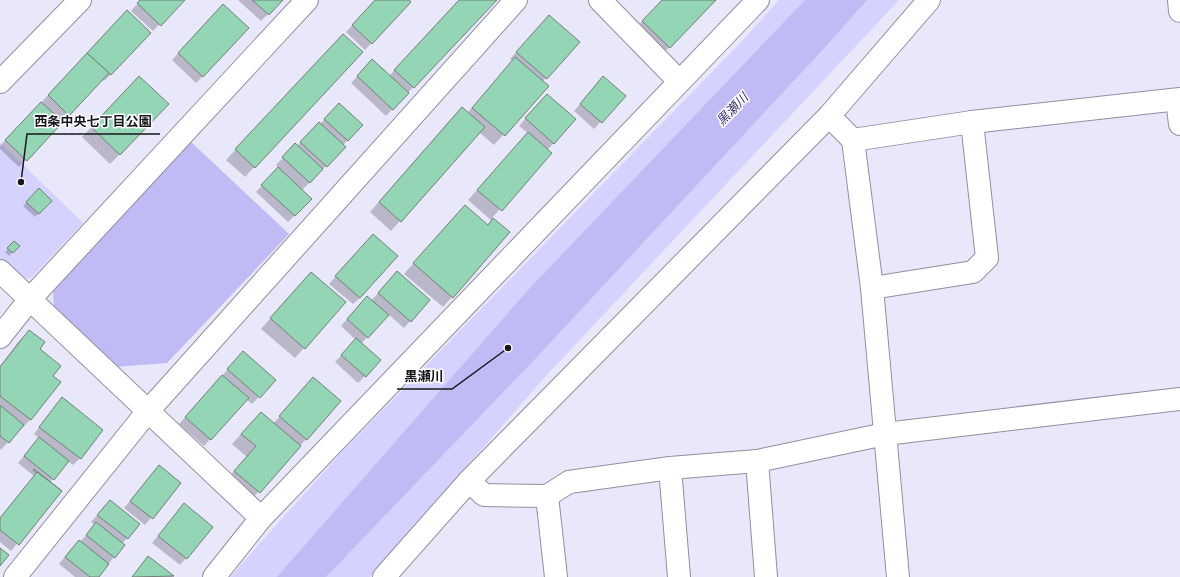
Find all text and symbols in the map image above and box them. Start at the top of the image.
water label: 黒瀬川 [713,89,753,129]
callout: 西条中央七丁目公園 [27,109,160,134]
text: 西条中央七丁目公園 [34,114,152,129]
callout: 黒瀬川 [397,364,452,389]
text: 黒瀬川 [404,369,444,384]

